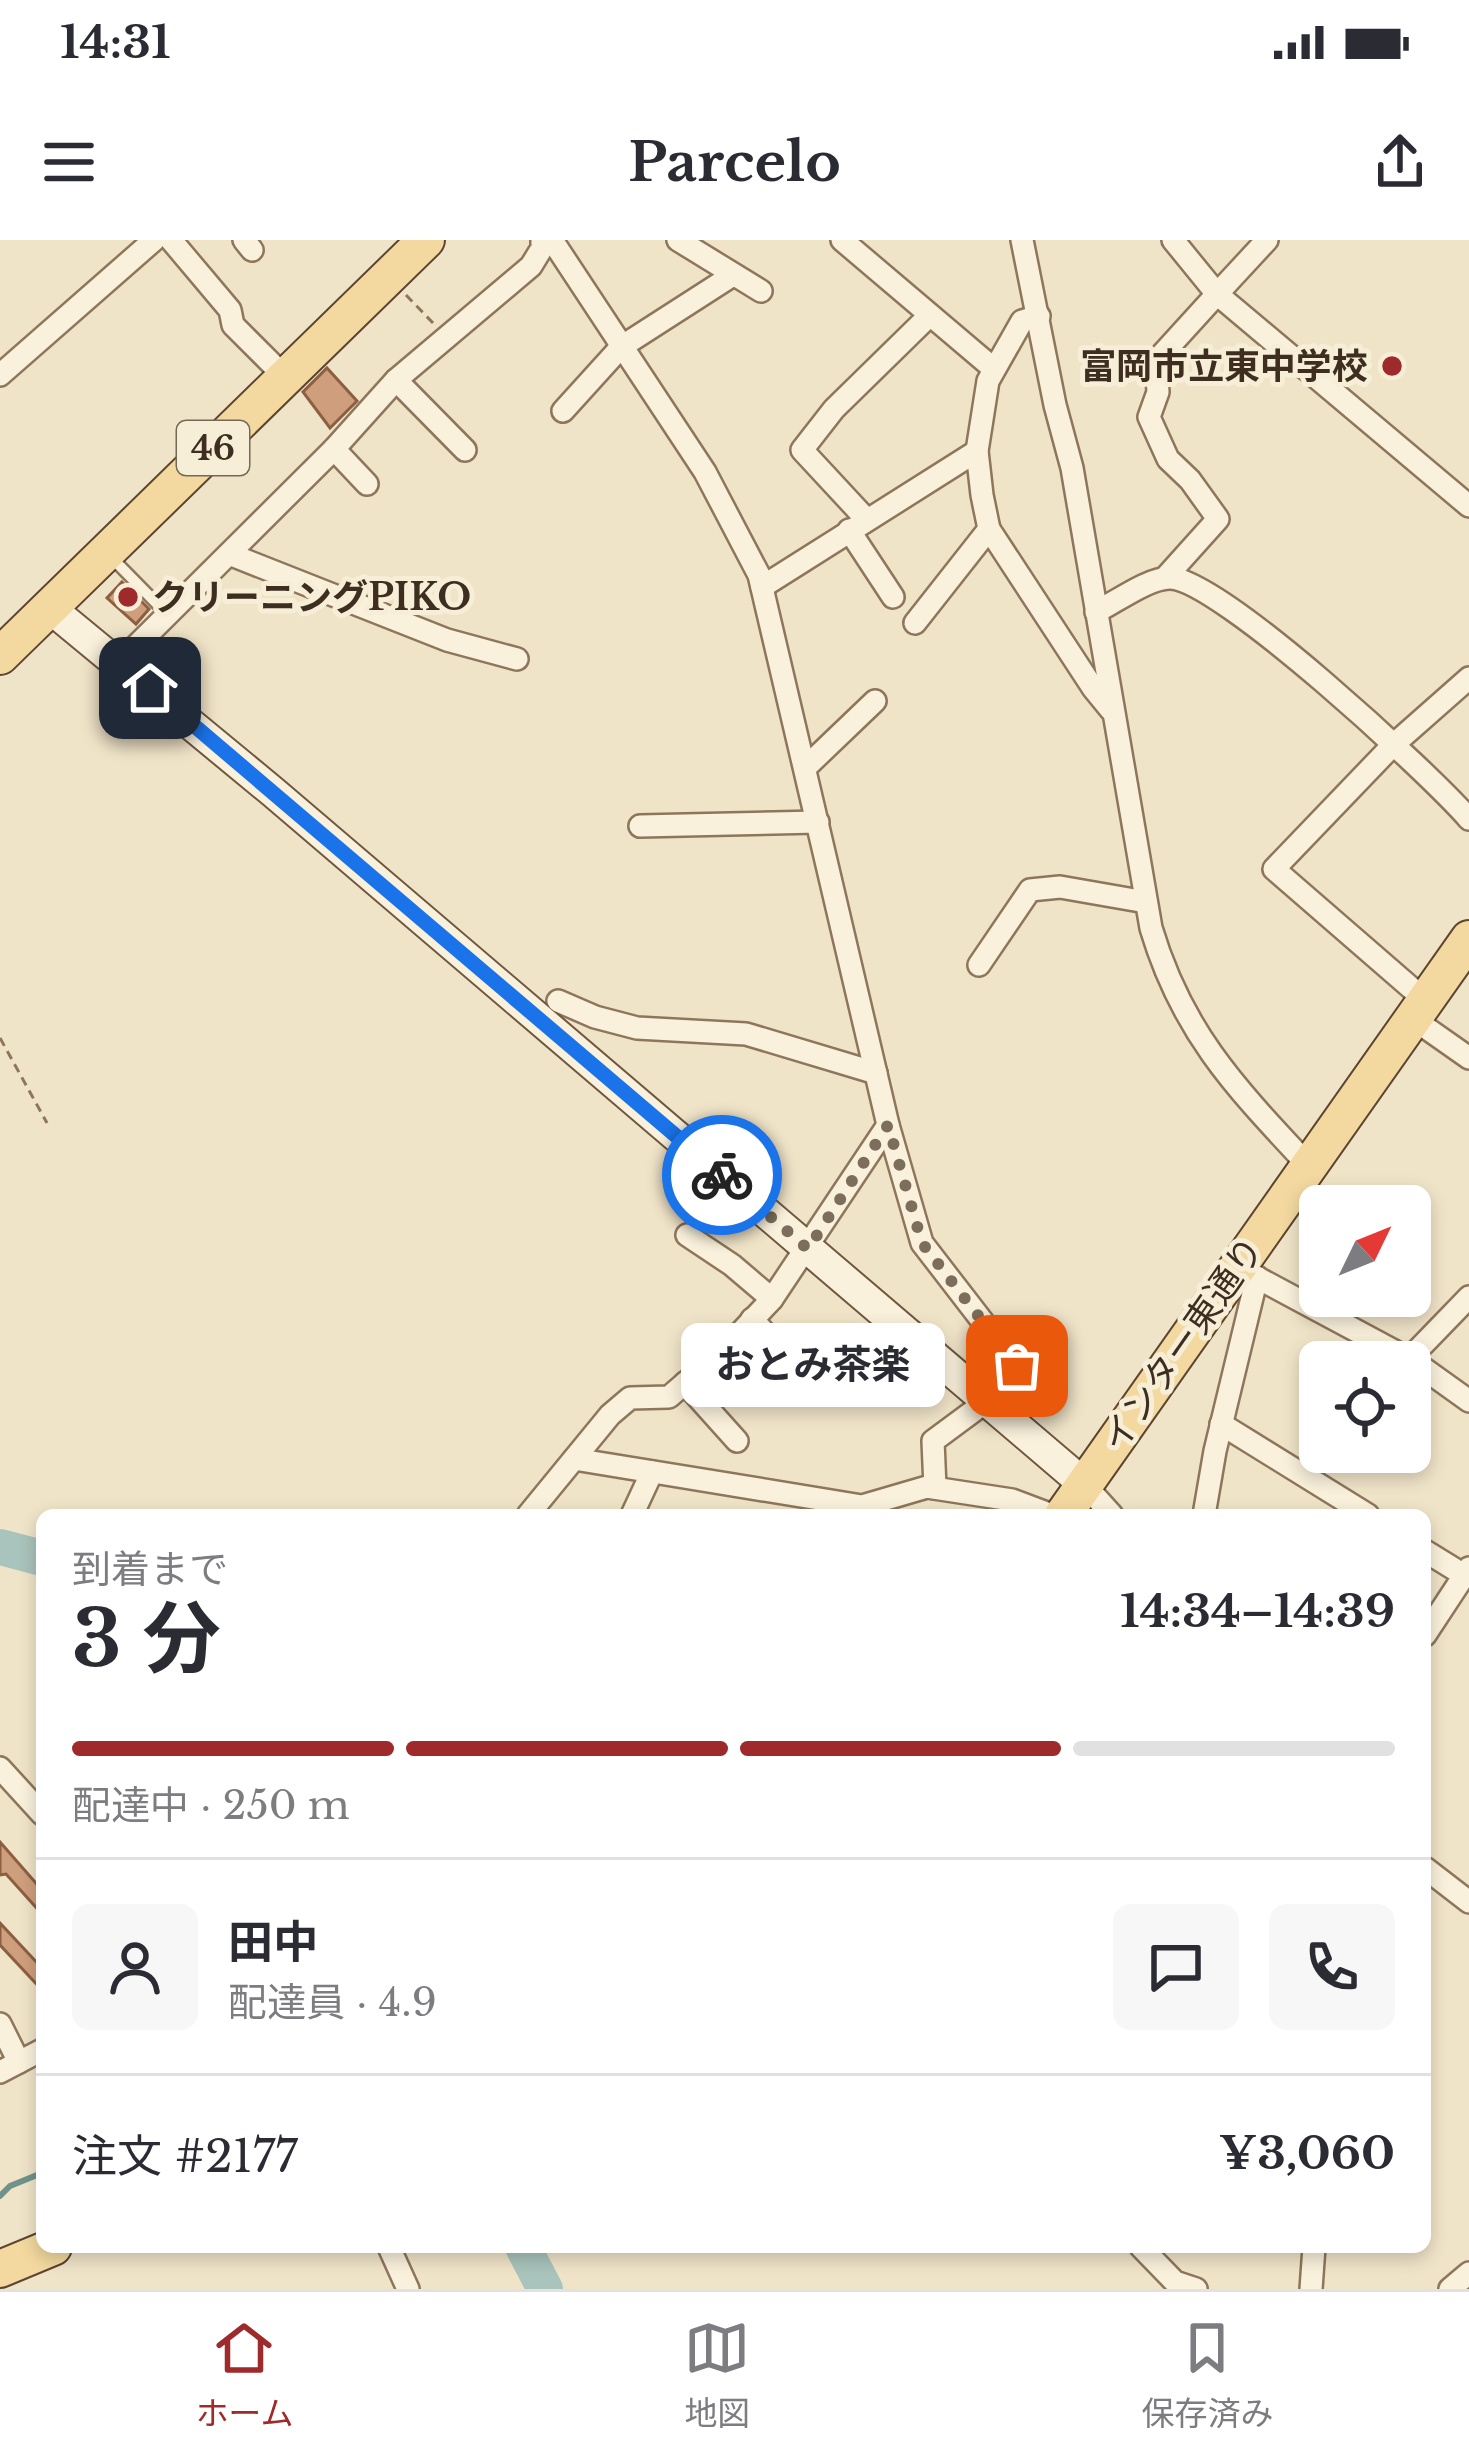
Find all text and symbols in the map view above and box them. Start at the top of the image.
text: 14:31 [60,14,171,70]
icon: menu [36,129,102,195]
text: Parcelo [628,129,841,196]
icon: share [1367,129,1433,195]
place label: 富岡市立東中学校 [1080,344,1368,389]
marker: 富岡市立東中学校 [1379,353,1405,379]
road number: 46 [177,421,249,475]
place label: クリーニングPIKO [152,575,471,620]
marker: クリーニングPIKO [115,584,141,610]
pin [99,637,201,739]
icon: home [117,655,183,721]
courier [662,1115,782,1235]
icon: bike [689,1142,755,1208]
north arrow [1299,1185,1431,1317]
map controls [1299,1185,1431,1473]
street label: インター東通り [1092,1228,1273,1460]
pin [966,1315,1068,1417]
callout: おとみ茶楽 [681,1324,945,1408]
icon: bag [984,1333,1050,1399]
text: おとみ茶楽 [715,1340,911,1389]
button: locate [1299,1341,1431,1473]
text: 到着まで [72,1545,228,1594]
text: 14:34–14:39 [1120,1583,1395,1639]
text: 3 分 [72,1590,220,1687]
text: 配達中 · 250 m [72,1781,350,1830]
button: person [72,1904,198,2030]
button: chat [1113,1904,1239,2030]
button: phone [1269,1904,1395,2030]
text: 田中 [228,1914,318,1970]
text: 配達員 · 4.9 [228,1978,437,2027]
text: ¥3,060 [1219,2125,1395,2181]
text: 注文 #2177 [72,2128,298,2184]
tab: ホーム [195,2315,294,2435]
tab: 地図 [684,2315,750,2435]
tab: 保存済み [1141,2315,1273,2435]

